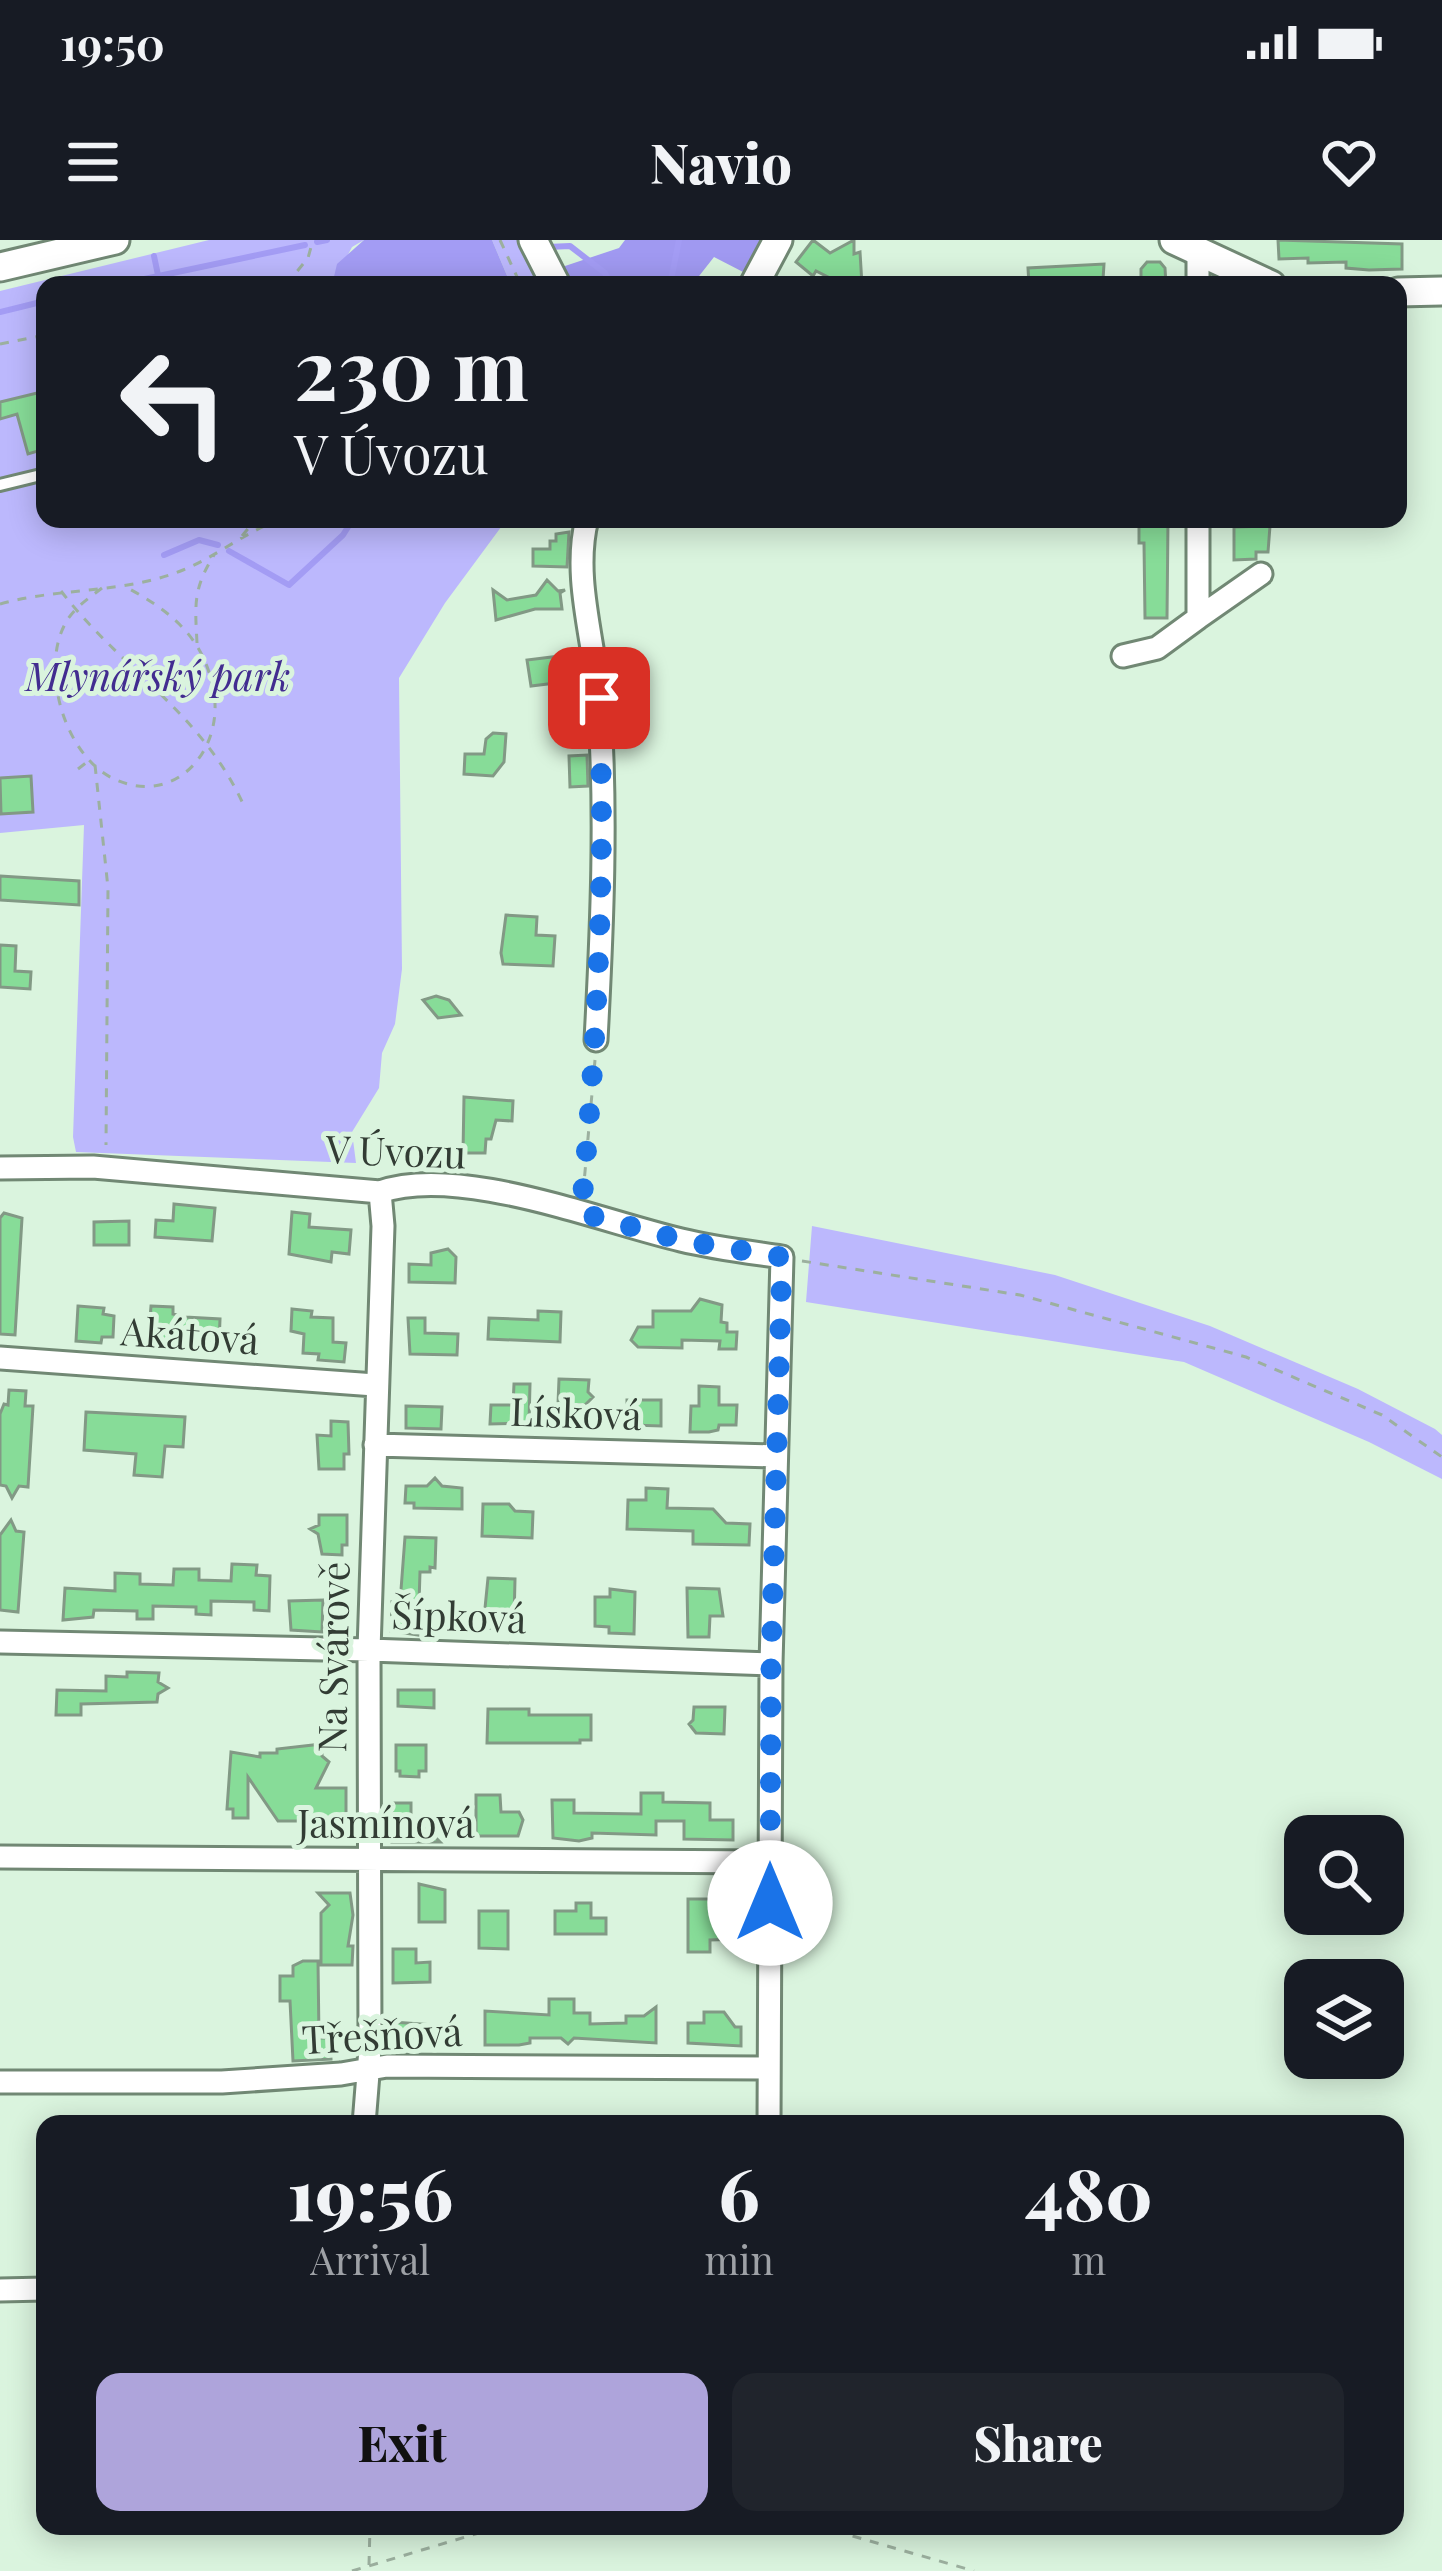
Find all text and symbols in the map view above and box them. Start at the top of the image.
text: 19:50 [60,12,165,72]
text: Navio [650,126,792,198]
icon: menu [60,129,126,195]
icon: heart [1316,129,1382,195]
text: 230 m [294,310,529,422]
icon: left [96,324,252,480]
text: V Úvozu [294,417,489,489]
pin [548,647,650,749]
park label: Mlynářský park [24,649,290,701]
icon: arrive [566,665,632,731]
street label: V Úvozu [324,1122,467,1178]
street label: Akátová [118,1303,261,1365]
street label: Lísková [509,1384,643,1440]
street label: Na Svárově [304,1561,360,1753]
street label: Šípková [391,1587,528,1643]
street label: Jasmínová [296,1796,475,1848]
map controls [1284,1815,1404,2079]
button: search [1284,1815,1404,1935]
position arrow [707,1840,833,1966]
button: layers [1284,1959,1404,2079]
street label: Třešňová [300,2004,464,2064]
text: 19:56 [287,2143,453,2239]
text: 6 [718,2143,760,2239]
text: 480 [1025,2143,1153,2239]
text: Arrival [310,2233,430,2285]
text: min [704,2233,774,2285]
text: m [1072,2233,1106,2285]
button: Exit [96,2373,708,2511]
button: Share [732,2373,1344,2511]

